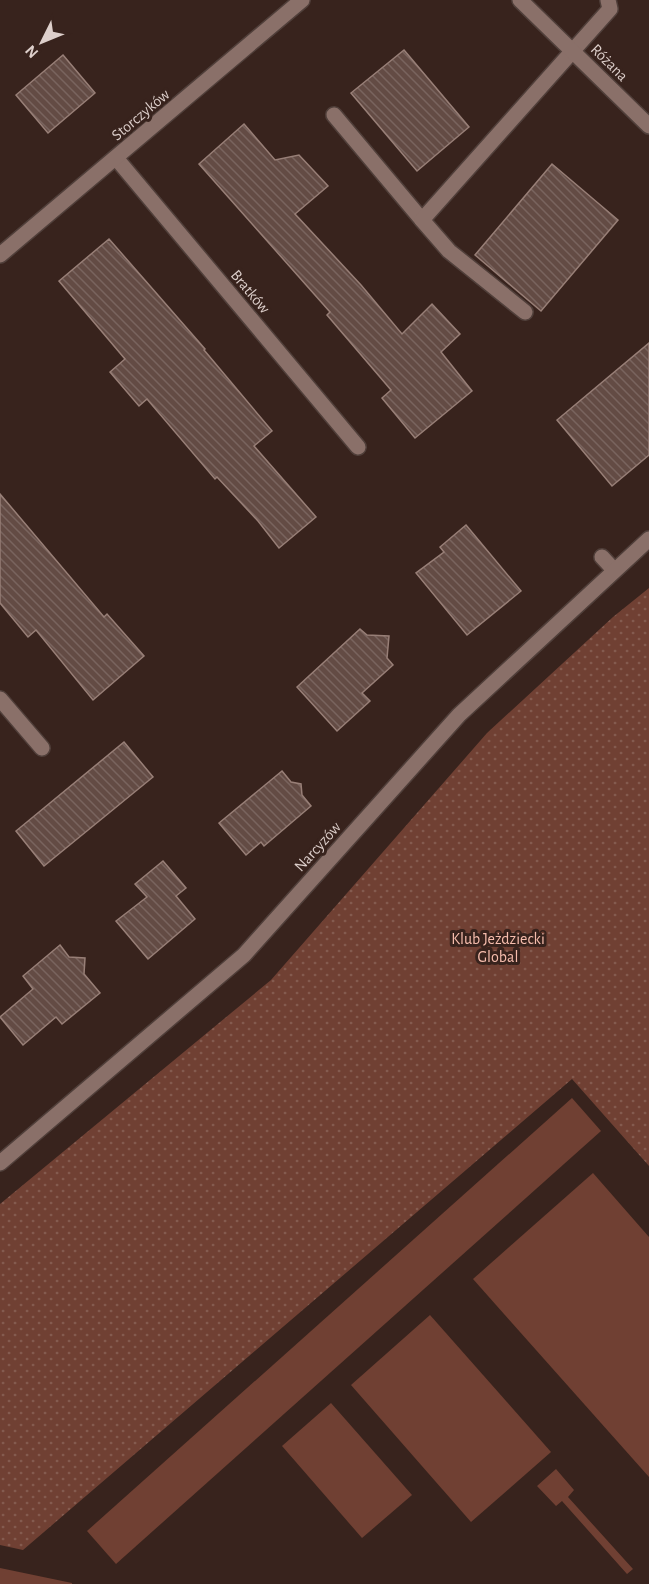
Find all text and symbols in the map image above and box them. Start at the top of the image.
north arrow [12,12,72,72]
street label: Różana [588,41,631,84]
text: N [22,42,41,61]
street label: Storczyków [109,86,174,144]
street label: Bratków [228,267,273,317]
street label: Narcyzów [291,819,345,875]
park label: Klub Jeżdziecki Global [451,931,545,965]

